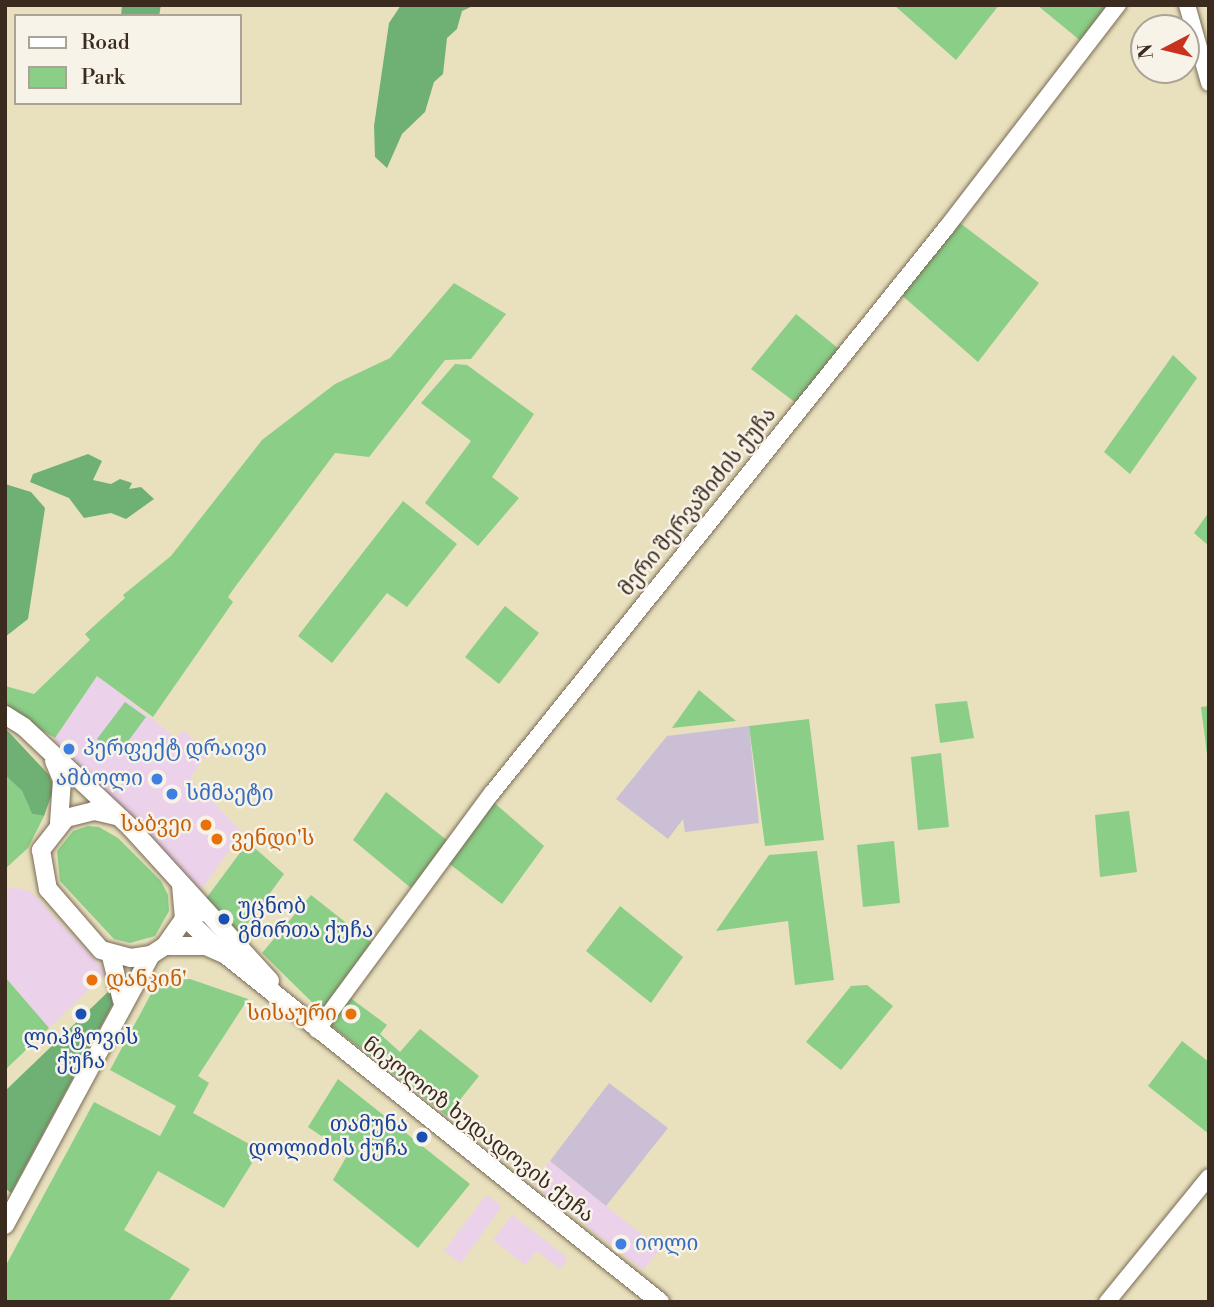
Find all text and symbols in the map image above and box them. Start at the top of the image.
legend [14,14,242,105]
north arrow [1130,14,1200,84]
text: Road [81,30,130,56]
text: N [1133,42,1159,60]
text: Park [81,65,125,91]
street label: მერი შერვაშიძის ქუჩა [614,403,782,601]
place label: პერფექტ დრაივი [83,736,267,762]
marker: პერფექტ დრაივი [61,741,77,757]
place label: ამბოლი [56,766,143,792]
marker: ამბოლი [149,771,165,787]
place label: სმმაეტი [186,781,274,807]
marker: სმმაეტი [164,786,180,802]
place label: საბვეი [120,812,192,838]
marker: საბვეი [198,817,214,833]
place label: ვენდი'ს [231,826,314,852]
marker: ვენდი'ს [209,831,225,847]
place label: უცნობ გმირთა ქუჩა [238,894,373,944]
marker: უცნობ გმირთა ქუჩა [216,911,232,927]
place label: დანკინ' [106,967,187,993]
marker: დანკინ' [84,972,100,988]
place label: სისაური [247,1001,337,1027]
marker: ლიპტოვის ქუჩა [73,1006,89,1022]
marker: სისაური [343,1006,359,1022]
place label: ლიპტოვის ქუჩა [24,1025,138,1075]
street label: ნიკოლოზ ხუდადოვის ქუჩა [357,1032,599,1228]
place label: თამუნა დოლიძის ქუჩა [248,1112,408,1162]
marker: თამუნა დოლიძის ქუჩა [414,1129,430,1145]
place label: იოლი [635,1231,698,1257]
marker: იოლი [613,1236,629,1252]

